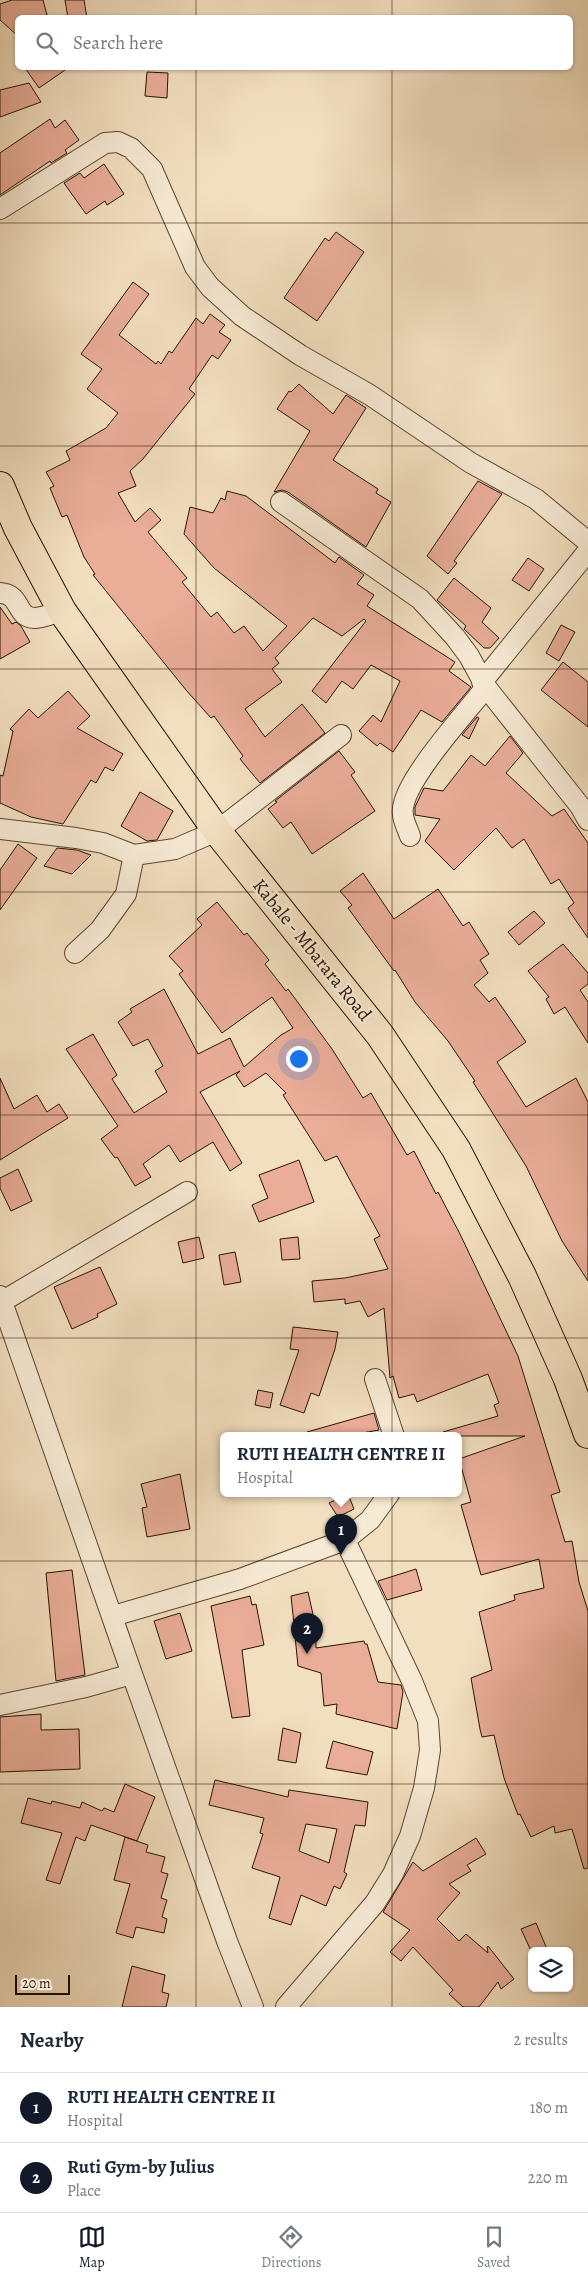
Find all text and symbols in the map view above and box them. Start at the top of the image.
search box [15,15,573,70]
icon: search [33,29,61,57]
text: Search here [73,30,163,56]
street label: Kabale - Mbarara Road [247,873,378,1027]
your location [286,1046,312,1072]
popup [220,1432,462,1497]
text: RUTI HEALTH CENTRE II [237,1441,445,1467]
text: Hospital [237,1467,293,1489]
pin: 1 [325,1514,357,1555]
pin: 2 [291,1613,323,1654]
map controls [528,1947,573,1992]
button: layers [528,1947,573,1992]
scale bar [15,1972,70,1995]
text: 20 m [22,1974,51,1993]
text: Nearby [20,2026,83,2054]
text: 2 results [513,2029,568,2051]
text: RUTI HEALTH CENTRE II [67,2084,275,2110]
text: 1 [33,2097,39,2119]
text: 180 m [530,2097,568,2119]
text: Hospital [67,2110,123,2132]
text: Ruti Gym-by Julius [67,2154,215,2180]
text: 2 [32,2167,40,2189]
text: 220 m [528,2167,568,2189]
text: Place [67,2180,101,2202]
tab: Map [78,2223,106,2272]
tab: Directions [261,2223,321,2272]
tab: Saved [477,2223,510,2272]

